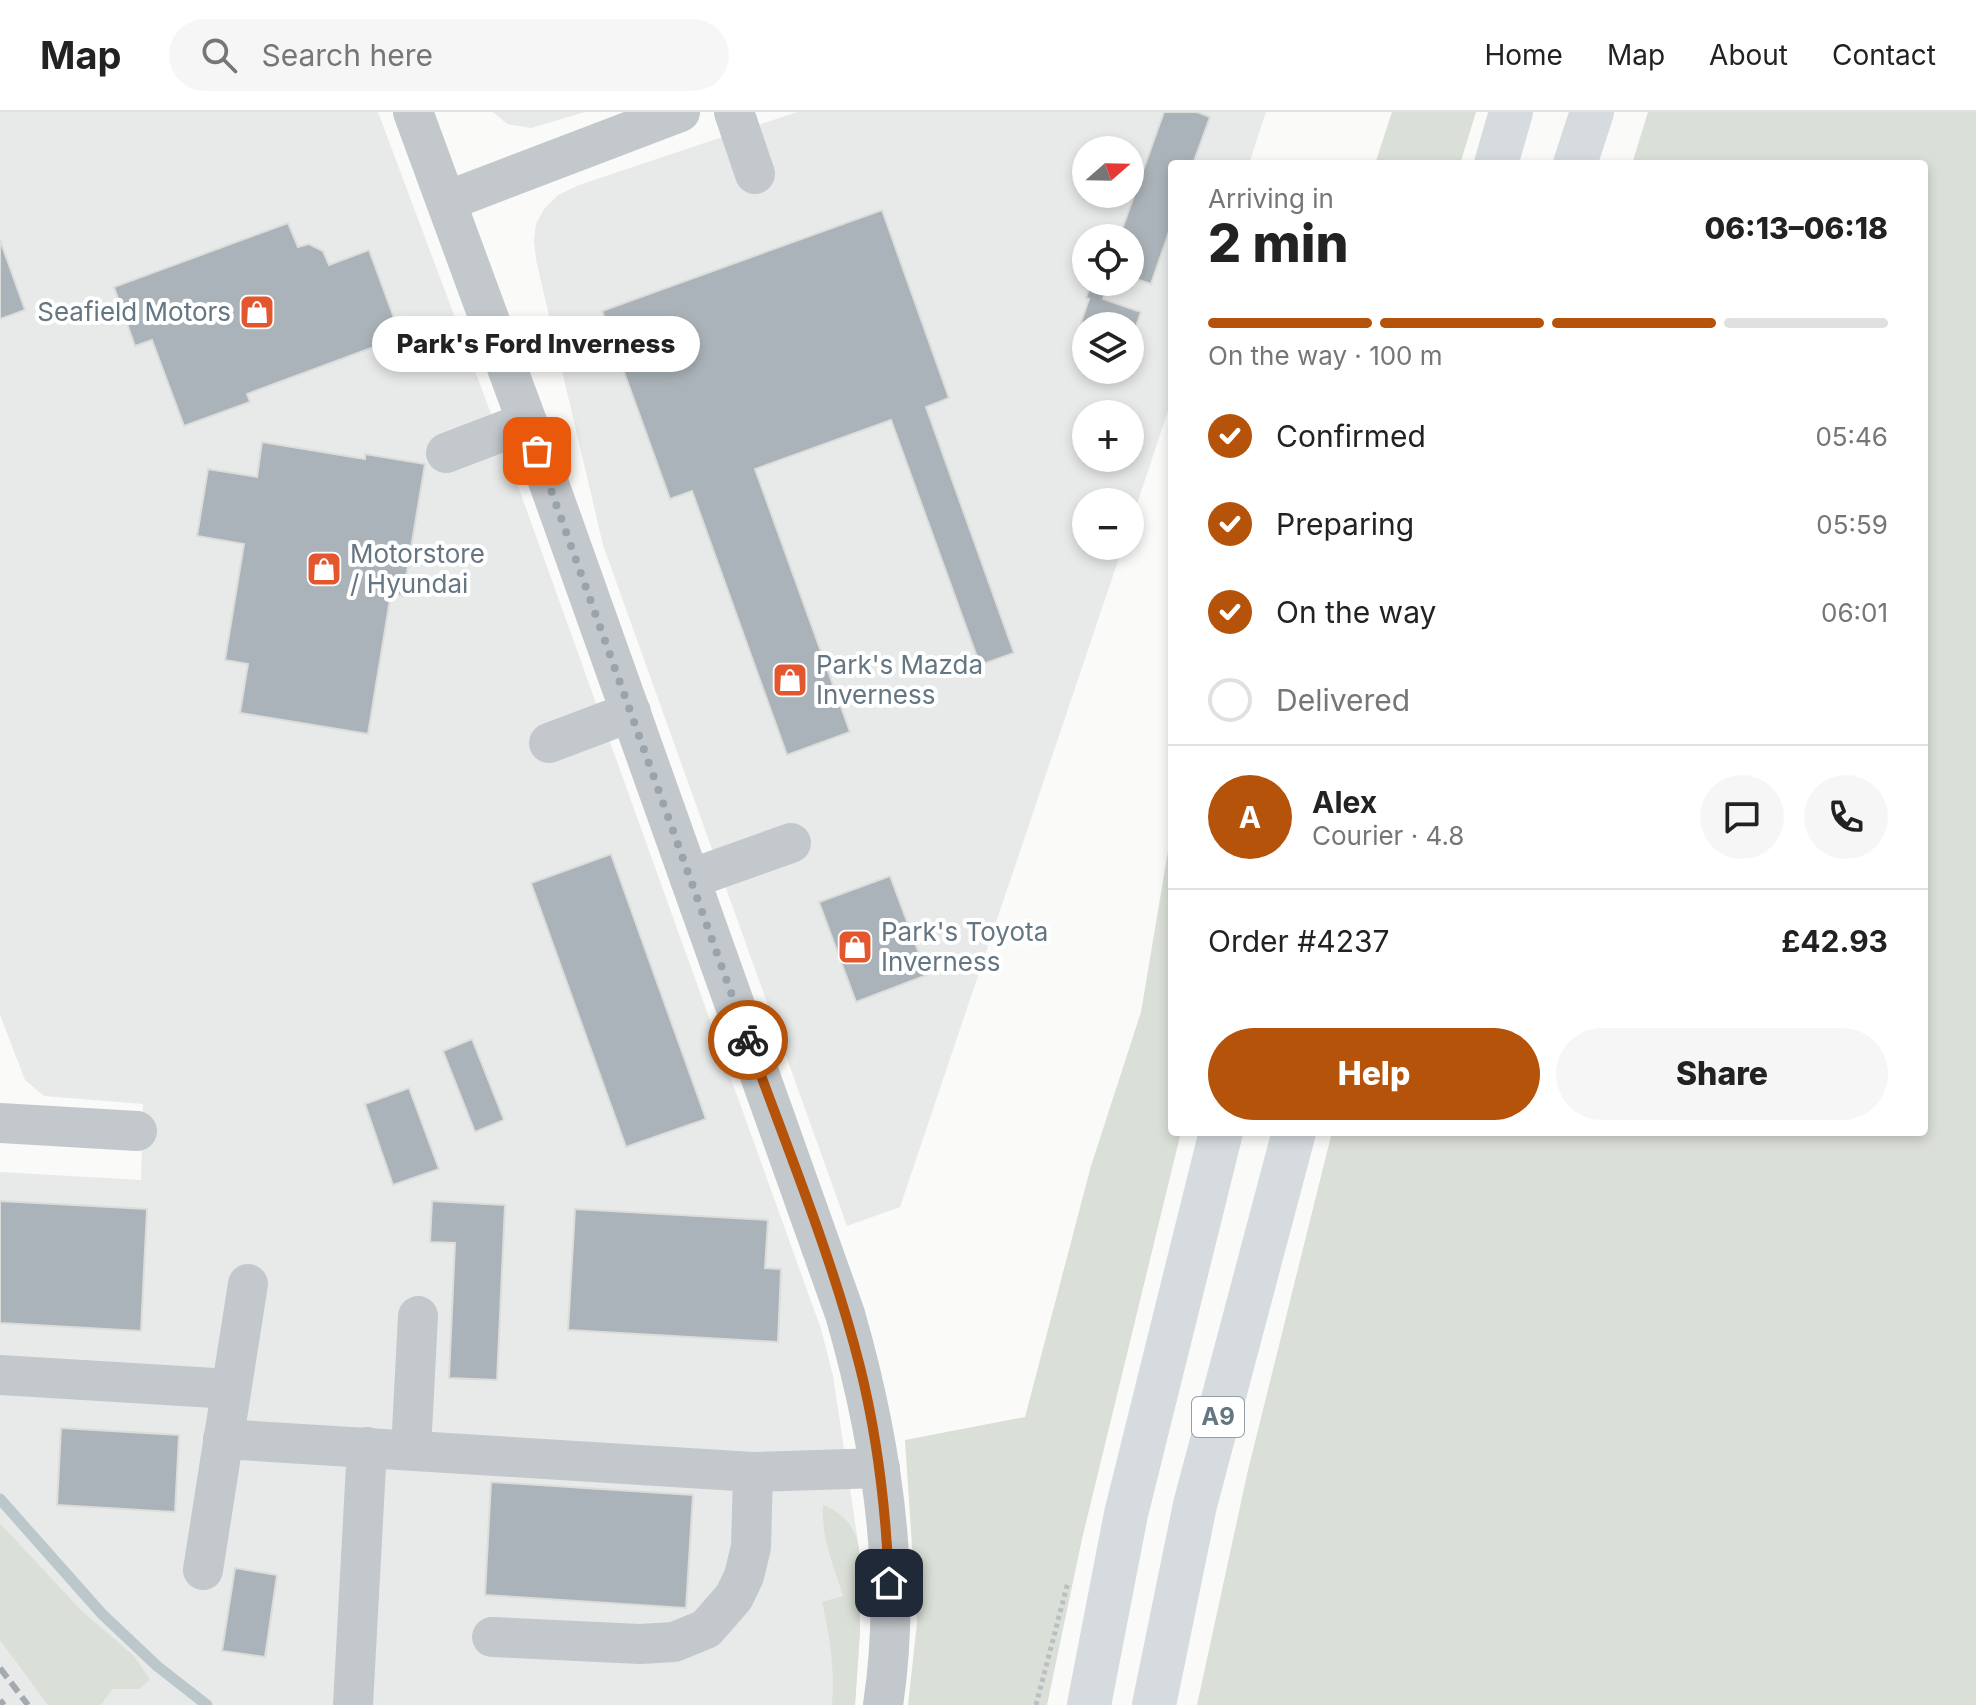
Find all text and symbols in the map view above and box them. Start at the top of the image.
search box [169,19,729,91]
text: Map [40,32,121,78]
icon: search [197,33,241,77]
text: Search here [261,37,433,73]
text: Home [1484,38,1563,72]
text: Map [1607,38,1665,72]
text: About [1709,38,1788,72]
text: Contact [1832,38,1936,72]
north arrow [1072,136,1144,208]
map controls [1072,136,1144,560]
text: Arriving in [1208,183,1334,214]
text: 06:13–06:18 [1705,210,1888,246]
text: 2 min [1208,212,1349,275]
button: locate [1072,224,1144,296]
shop icon: Seafield Motors [238,293,276,331]
place label: Seafield Motors [37,296,231,327]
button: layers [1072,312,1144,384]
callout: Park's Ford Inverness [373,315,701,371]
text: Park's Ford Inverness [397,328,675,359]
text: On the way · 100 m [1208,340,1443,371]
button: + [1072,400,1144,472]
icon: check [1208,414,1252,458]
pin [503,417,571,485]
text: Confirmed [1276,418,1426,454]
text: 05:46 [1815,421,1888,452]
icon: bag [515,429,559,473]
button: − [1072,488,1144,560]
icon: check [1208,502,1252,546]
text: Preparing [1276,506,1414,542]
text: 05:59 [1816,509,1888,540]
place label: Motorstore / Hyundai [350,538,485,599]
shop icon: Motorstore / Hyundai [305,550,343,588]
icon: check [1208,590,1252,634]
text: On the way [1276,594,1436,630]
text: 06:01 [1821,597,1888,628]
place label: Park's Mazda Inverness [816,649,983,710]
shop icon: Park's Mazda Inverness [771,661,809,699]
text: Delivered [1276,682,1410,718]
button: chat [1700,775,1784,859]
button: phone [1804,775,1888,859]
text: Alex [1312,784,1377,820]
text: A [1239,799,1261,835]
text: Courier · 4.8 [1312,820,1464,851]
place label: Park's Toyota Inverness [881,916,1048,977]
text: Order #4237 [1208,923,1390,959]
text: £42.93 [1781,923,1888,959]
shop icon: Park's Toyota Inverness [836,928,874,966]
courier [708,1000,788,1080]
icon: bike [726,1018,770,1062]
button: Help [1208,1028,1540,1120]
button: Share [1556,1028,1888,1120]
road number: A9 [1192,1397,1244,1437]
pin [855,1549,923,1617]
icon: home [867,1561,911,1605]

